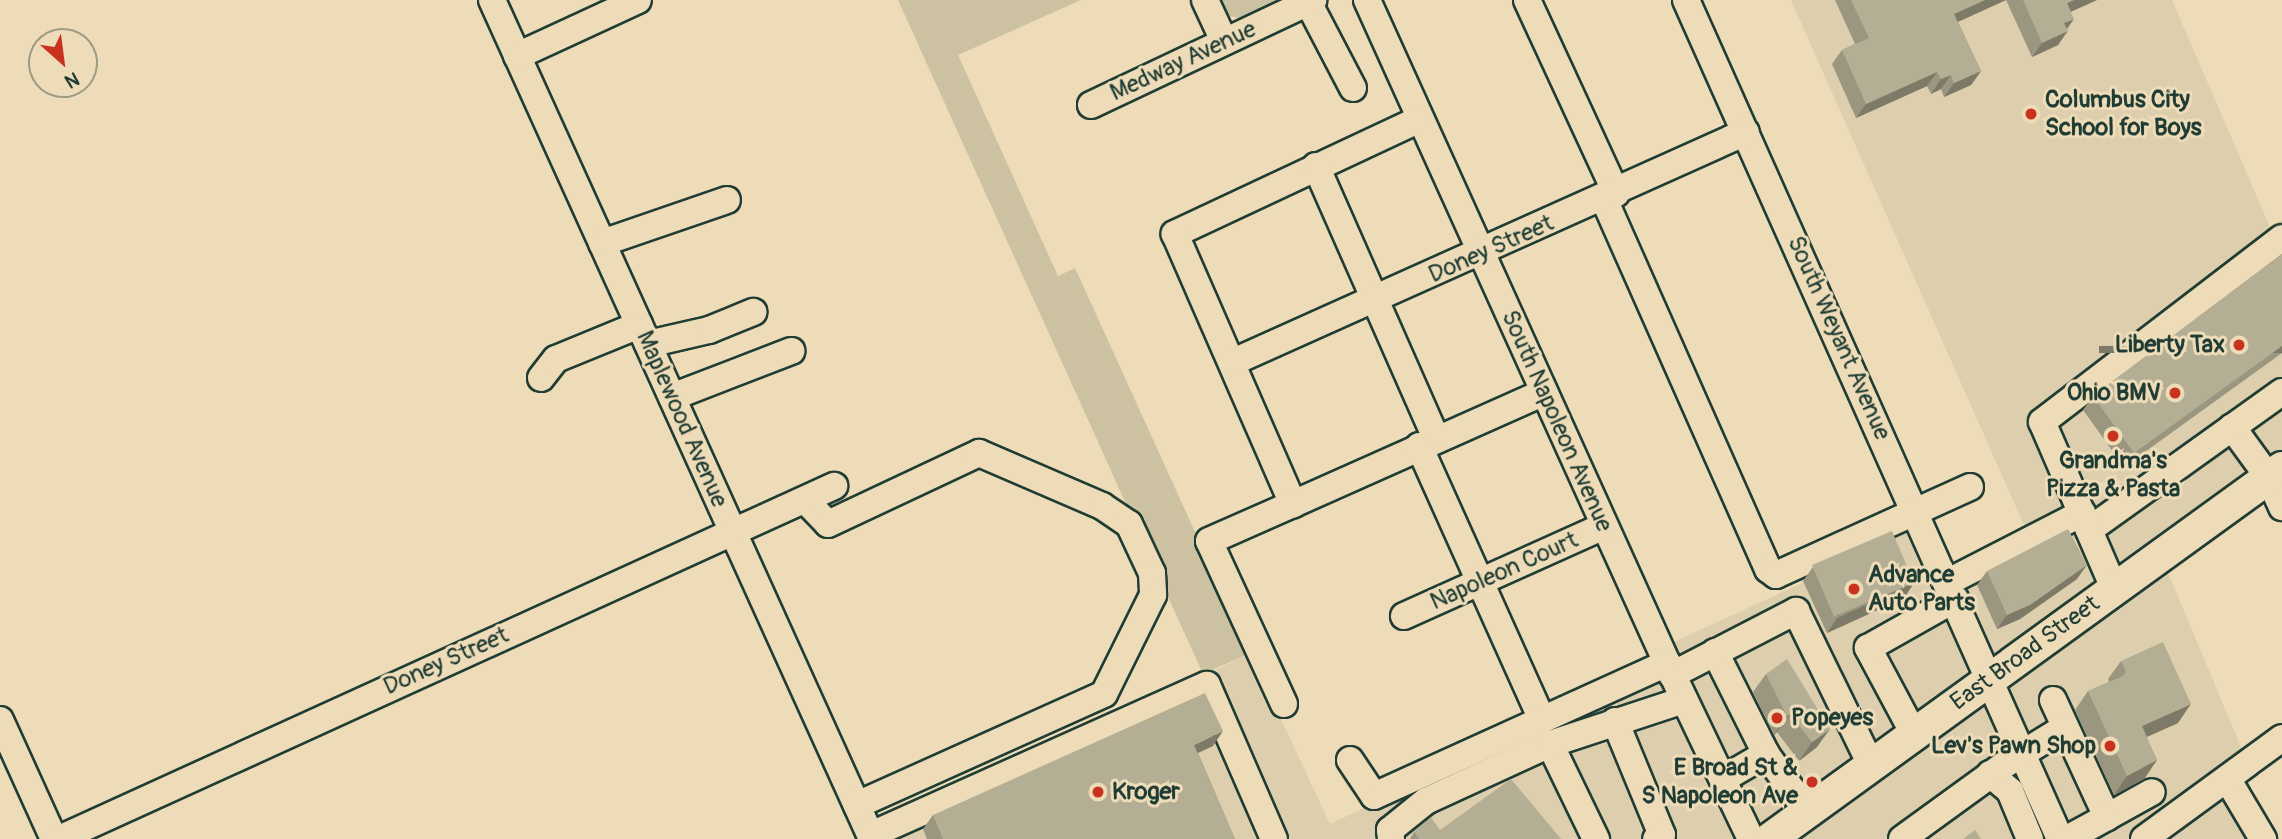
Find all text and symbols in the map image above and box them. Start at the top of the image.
street label: Medway Avenue [1106,15,1260,107]
north arrow [28,28,98,98]
text: N [61,66,83,93]
place label: Columbus City School for Boys [2045,86,2202,142]
marker: Columbus City School for Boys [2023,106,2039,122]
street label: Doney Street [1424,209,1558,289]
street label: South Weyant Avenue [1781,232,1897,444]
street label: South Napoleon Avenue [1495,306,1619,536]
street label: Maplewood Avenue [630,326,734,512]
place label: Liberty Tax [2115,331,2225,359]
marker: Liberty Tax [2231,337,2247,353]
place label: Ohio BMV [2067,379,2161,407]
marker: Ohio BMV [2167,385,2183,401]
marker: Grandma's Pizza & Pasta [2105,428,2121,444]
place label: Grandma's Pizza & Pasta [2046,447,2180,503]
street label: Napoleon Court [1426,526,1582,616]
place label: Advance Auto Parts [1868,561,1975,617]
marker: Advance Auto Parts [1846,581,1862,597]
street label: East Broad Street [1945,589,2105,717]
street label: Doney Street [379,621,513,701]
place label: Popeyes [1791,704,1873,732]
marker: Popeyes [1769,710,1785,726]
place label: Lev's Pawn Shop [1931,732,2096,760]
marker: Lev's Pawn Shop [2102,738,2118,754]
place label: E Broad St & S Napoleon Ave [1641,754,1798,810]
marker: E Broad St & S Napoleon Ave [1804,774,1820,790]
place label: Kroger [1112,778,1180,806]
marker: Kroger [1090,784,1106,800]

